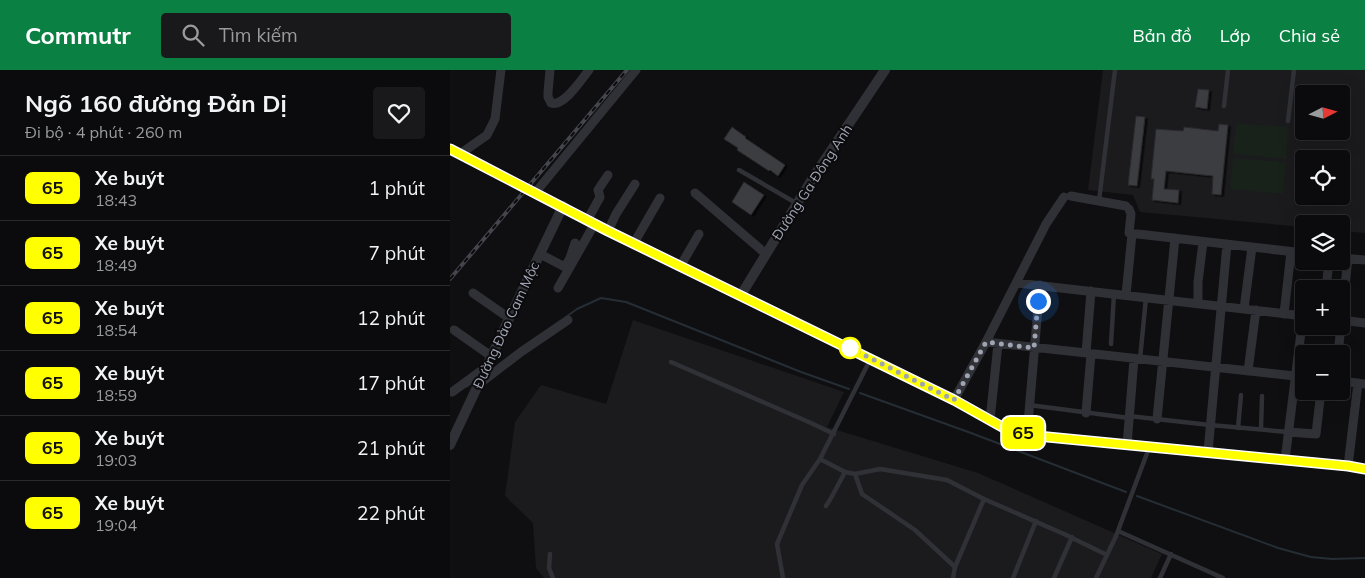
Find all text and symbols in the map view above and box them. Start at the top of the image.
search box [161,13,511,58]
text: Commutr [25,20,131,50]
icon: search [179,21,207,49]
text: Tìm kiếm [219,23,298,47]
text: Bản đồ [1132,24,1192,47]
text: Lớp [1220,24,1251,47]
text: Chia sẻ [1279,24,1340,47]
north arrow [1295,85,1350,140]
map controls [1295,85,1350,400]
button: heart [373,87,425,139]
text: Ngõ 160 đường Đản Dị [25,88,287,118]
street label: Đường Ga Đông Anh [768,121,856,243]
text: Đi bộ · 4 phút · 260 m [25,122,182,142]
button: locate [1295,150,1350,205]
text: Xe buýt [95,166,164,190]
text: 65 [42,176,63,199]
text: 1 phút [368,176,425,200]
text: 18:43 [95,190,137,210]
button: layers [1295,215,1350,270]
text: Xe buýt [95,231,164,255]
text: 65 [42,241,63,264]
text: 7 phút [368,241,425,265]
text: 18:49 [95,255,137,275]
street label: Đường Đào Cam Mộc [469,259,543,391]
button: + [1295,280,1350,335]
your location [1026,289,1051,314]
text: Xe buýt [95,296,164,320]
text: 65 [42,306,63,329]
text: 12 phút [357,306,425,330]
text: 18:54 [95,320,137,340]
unlabelled marker [839,337,861,359]
button: − [1295,345,1350,400]
text: Xe buýt [95,361,164,385]
text: 65 [42,371,63,394]
text: 17 phút [357,371,425,395]
text: 18:59 [95,385,137,405]
line badge: 65 [1000,417,1046,449]
text: 65 [1012,421,1034,444]
text: Xe buýt [95,426,164,450]
text: 65 [42,436,63,459]
text: 21 phút [357,436,425,460]
text: 19:03 [95,450,137,470]
text: Xe buýt [95,491,164,515]
text: 65 [42,501,63,524]
text: 22 phút [357,501,425,525]
text: 19:04 [95,515,137,535]

